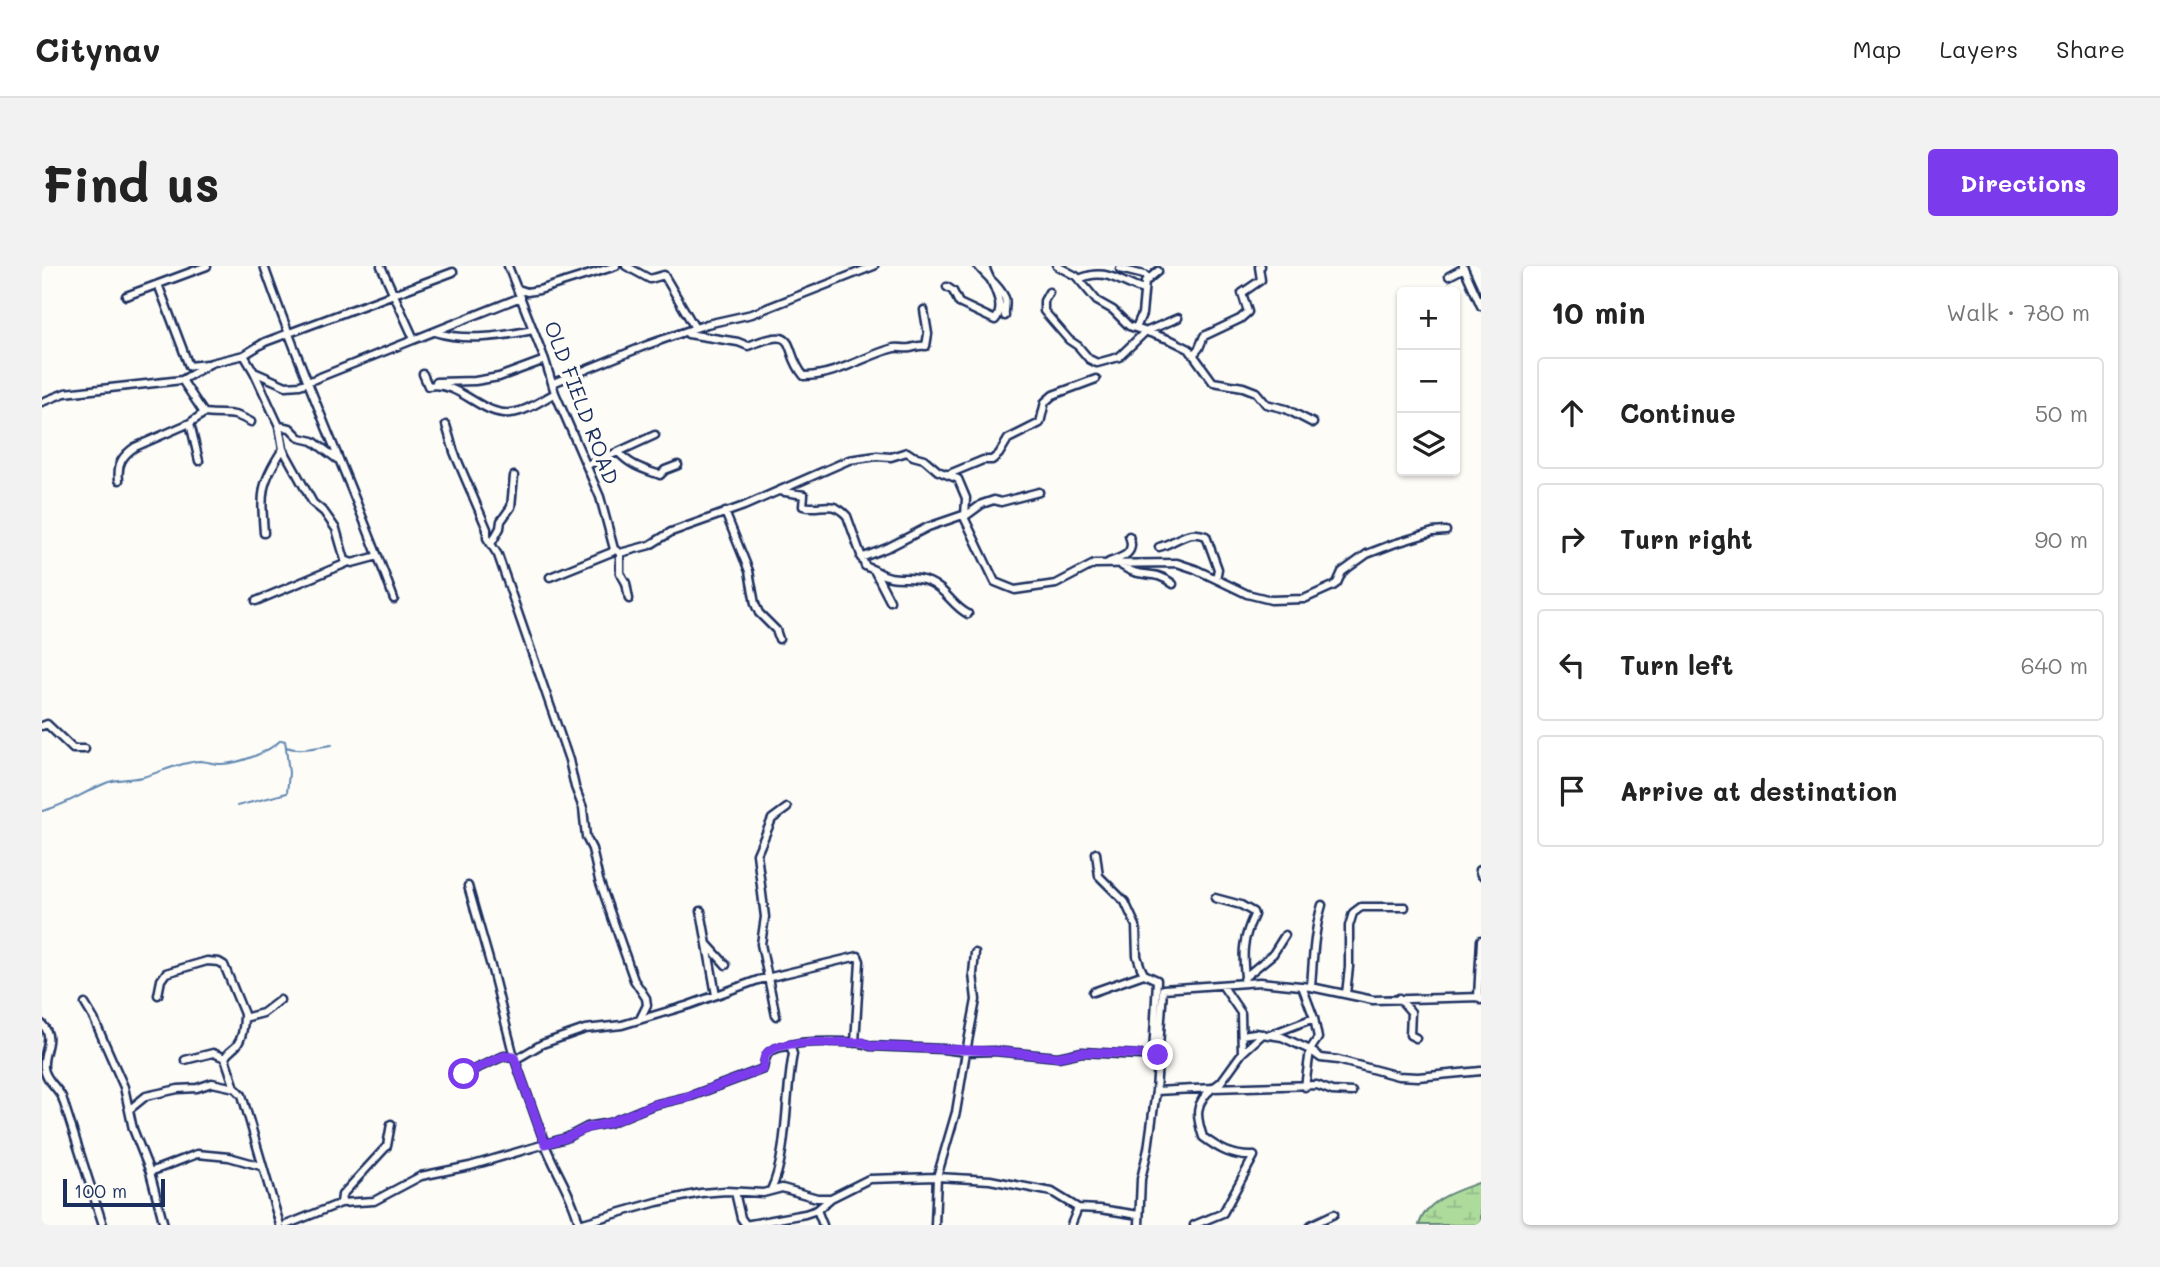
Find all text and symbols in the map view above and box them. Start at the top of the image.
text: Citynav [35,27,160,70]
text: Map [1853,33,1901,64]
text: Layers [1939,33,2018,64]
text: Share [2056,33,2125,64]
button: Directions [1928,149,2118,216]
text: Find us [42,151,220,214]
map controls [1397,287,1460,476]
button: + [1397,287,1460,350]
text: 10 min [1551,292,1646,332]
text: Walk · 780 m [1946,297,2090,327]
street label: OLD FIELD ROAD [539,317,626,488]
button: − [1397,350,1460,413]
icon: ahead [1553,394,1591,432]
text: Continue [1620,396,1736,430]
text: 50 m [2035,398,2088,428]
button: layers [1397,413,1460,476]
icon: right [1553,520,1591,558]
text: Turn right [1620,522,1753,556]
text: 90 m [2035,524,2088,554]
icon: left [1553,646,1591,684]
text: Turn left [1620,648,1733,682]
text: 640 m [2021,650,2088,680]
icon: arrive [1553,772,1591,810]
text: Arrive at destination [1620,774,1897,808]
route end [1142,1039,1173,1070]
route start [448,1058,479,1089]
scale bar [63,1176,164,1208]
text: 100 m [74,1178,127,1203]

